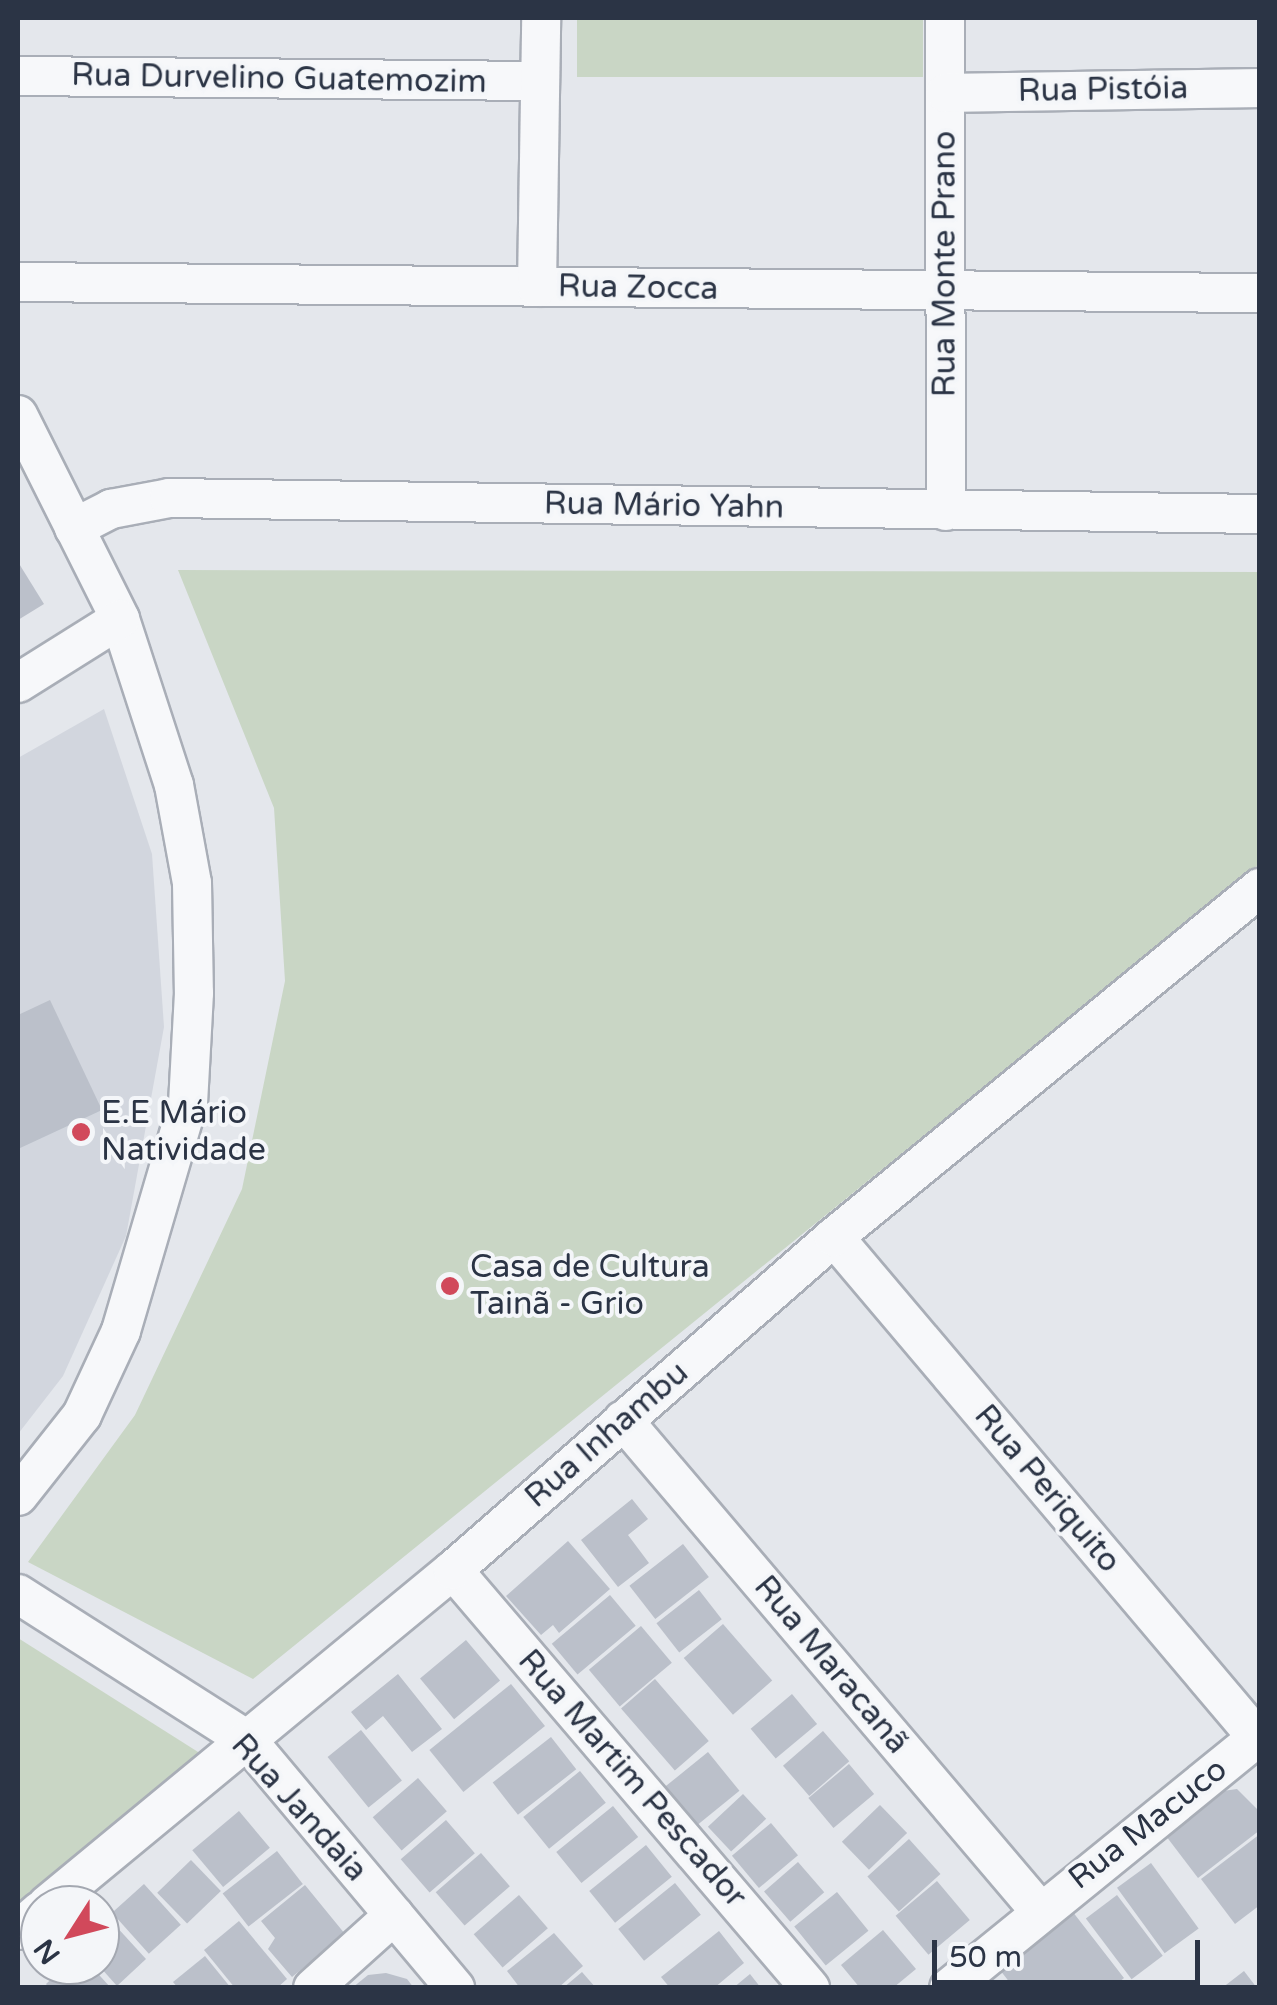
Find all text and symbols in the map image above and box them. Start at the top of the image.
street label: Rua Durvelino Guatemozim [71,56,487,102]
street label: Rua Pistóia [1017,69,1189,111]
street label: Rua Monte Prano [926,131,964,397]
street label: Rua Zocca [557,267,719,309]
street label: Rua Mário Yahn [544,485,784,527]
place label: E.E Mário Natividade [101,1095,266,1170]
marker: E.E Mário Natividade [70,1121,92,1143]
place label: Casa de Cultura Tainã - Grio [470,1249,710,1324]
marker: Casa de Cultura Tainã - Grio [439,1275,461,1297]
street label: Rua Inhambu [518,1354,696,1516]
street label: Rua Periquito [966,1397,1128,1581]
street label: Rua Maracanã [746,1568,916,1762]
street label: Rua Martim Pescador [510,1642,754,1916]
street label: Rua Jandaia [223,1726,375,1890]
street label: Rua Macuco [1061,1750,1235,1898]
north arrow [20,1885,120,1985]
scale bar [937,1920,1204,1982]
text: N [27,1932,68,1971]
text: 50 m [949,1939,1022,1976]

